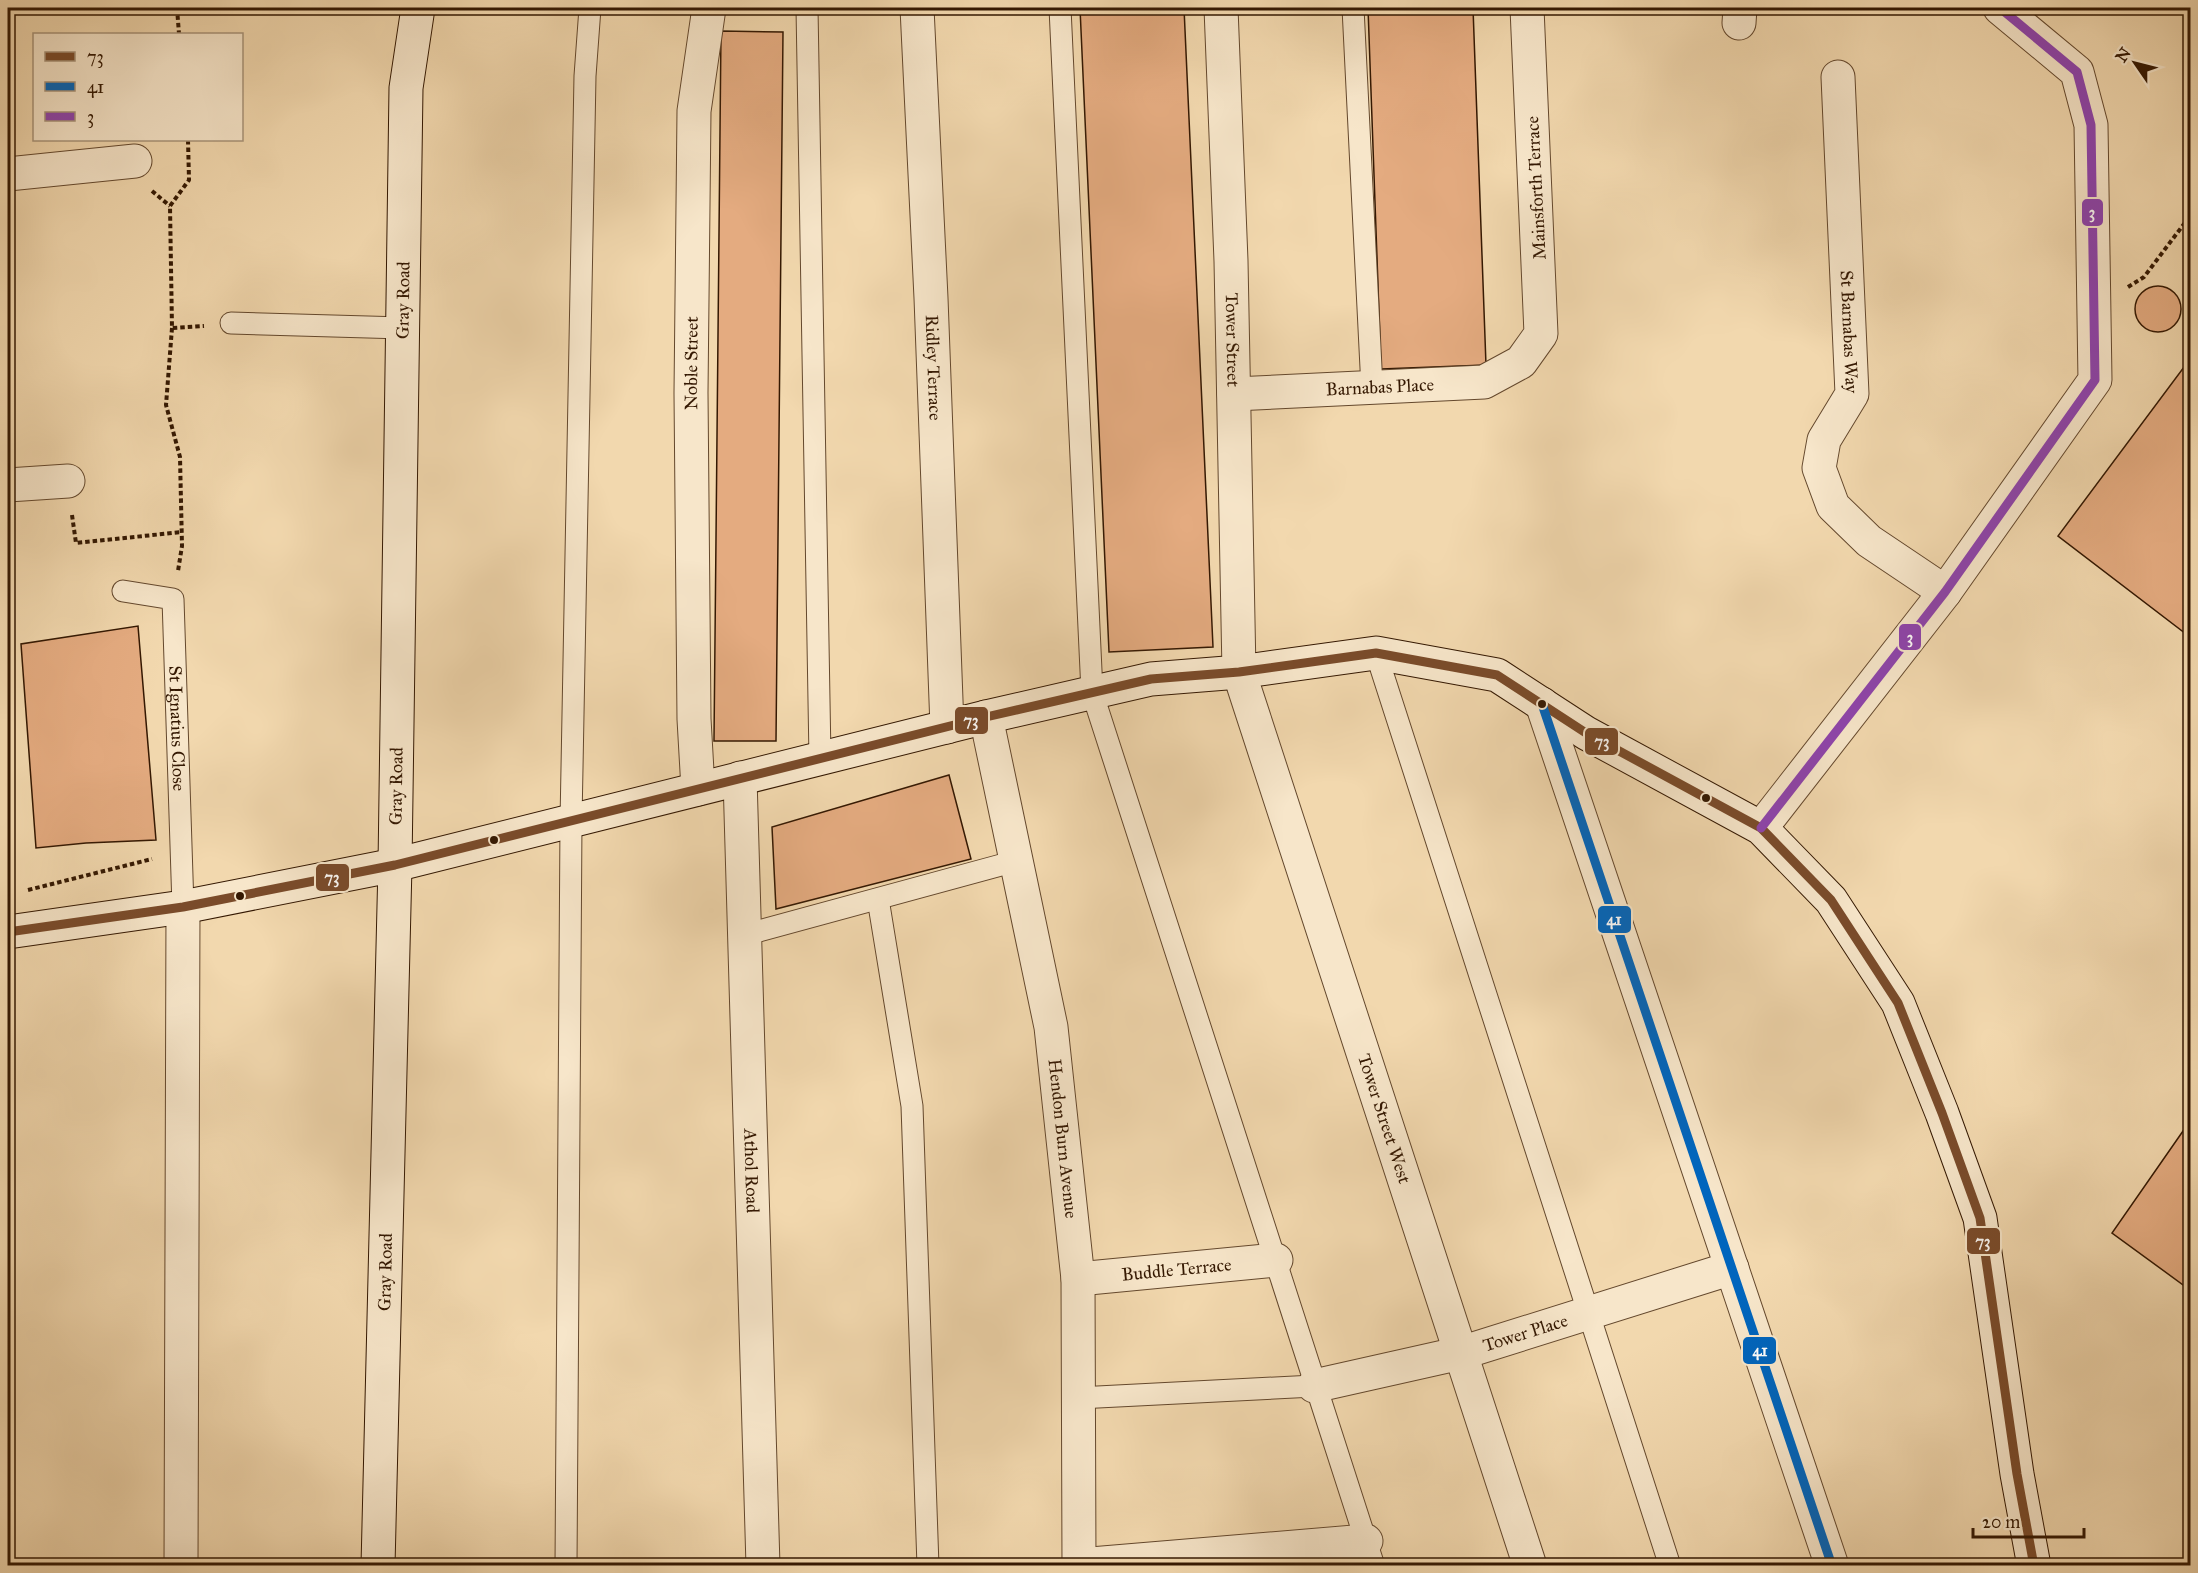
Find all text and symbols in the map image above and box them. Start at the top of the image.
legend [33,33,243,141]
north arrow [2105,33,2165,93]
text: N [2111,43,2135,66]
text: 73 [87,46,104,68]
text: 41 [87,76,104,98]
text: 3 [87,106,94,128]
street label: Mainsforth Terrace [1521,115,1551,261]
line badge: 3 [2081,198,2104,227]
text: 3 [2089,203,2095,223]
street label: Gray Road [391,261,415,339]
street label: St Barnabas Way [1836,270,1863,394]
street label: Tower Street [1221,292,1244,388]
street label: Ridley Terrace [921,314,947,421]
street label: Noble Street [680,315,703,410]
street label: Barnabas Place [1325,373,1434,401]
line badge: 3 [1898,623,1922,651]
text: 3 [1907,628,1913,648]
street label: St Ignatius Close [164,665,190,791]
unlabelled marker [1536,698,1548,710]
line badge: 73 [954,706,989,735]
text: 73 [964,711,978,731]
line badge: 73 [1584,727,1619,756]
text: 73 [1595,732,1609,752]
street label: Gray Road [385,747,408,825]
unlabelled marker [1700,792,1712,804]
unlabelled marker [488,834,500,846]
line badge: 73 [315,863,350,892]
text: 73 [325,868,339,888]
unlabelled marker [234,890,246,902]
line badge: 41 [1597,905,1632,934]
text: 41 [1606,910,1622,930]
street label: Tower Street West [1353,1051,1416,1187]
street label: Hendon Burn Avenue [1043,1058,1082,1220]
street label: Athol Road [739,1127,764,1213]
line badge: 73 [1966,1227,2001,1255]
text: 73 [1976,1232,1990,1252]
street label: Gray Road [373,1233,397,1311]
street label: Buddle Terrace [1121,1253,1233,1286]
street label: Tower Place [1480,1309,1570,1356]
line badge: 41 [1742,1336,1777,1365]
text: 41 [1752,1341,1768,1361]
scale bar [1973,1501,2084,1539]
text: 20 m [1982,1511,2020,1533]

